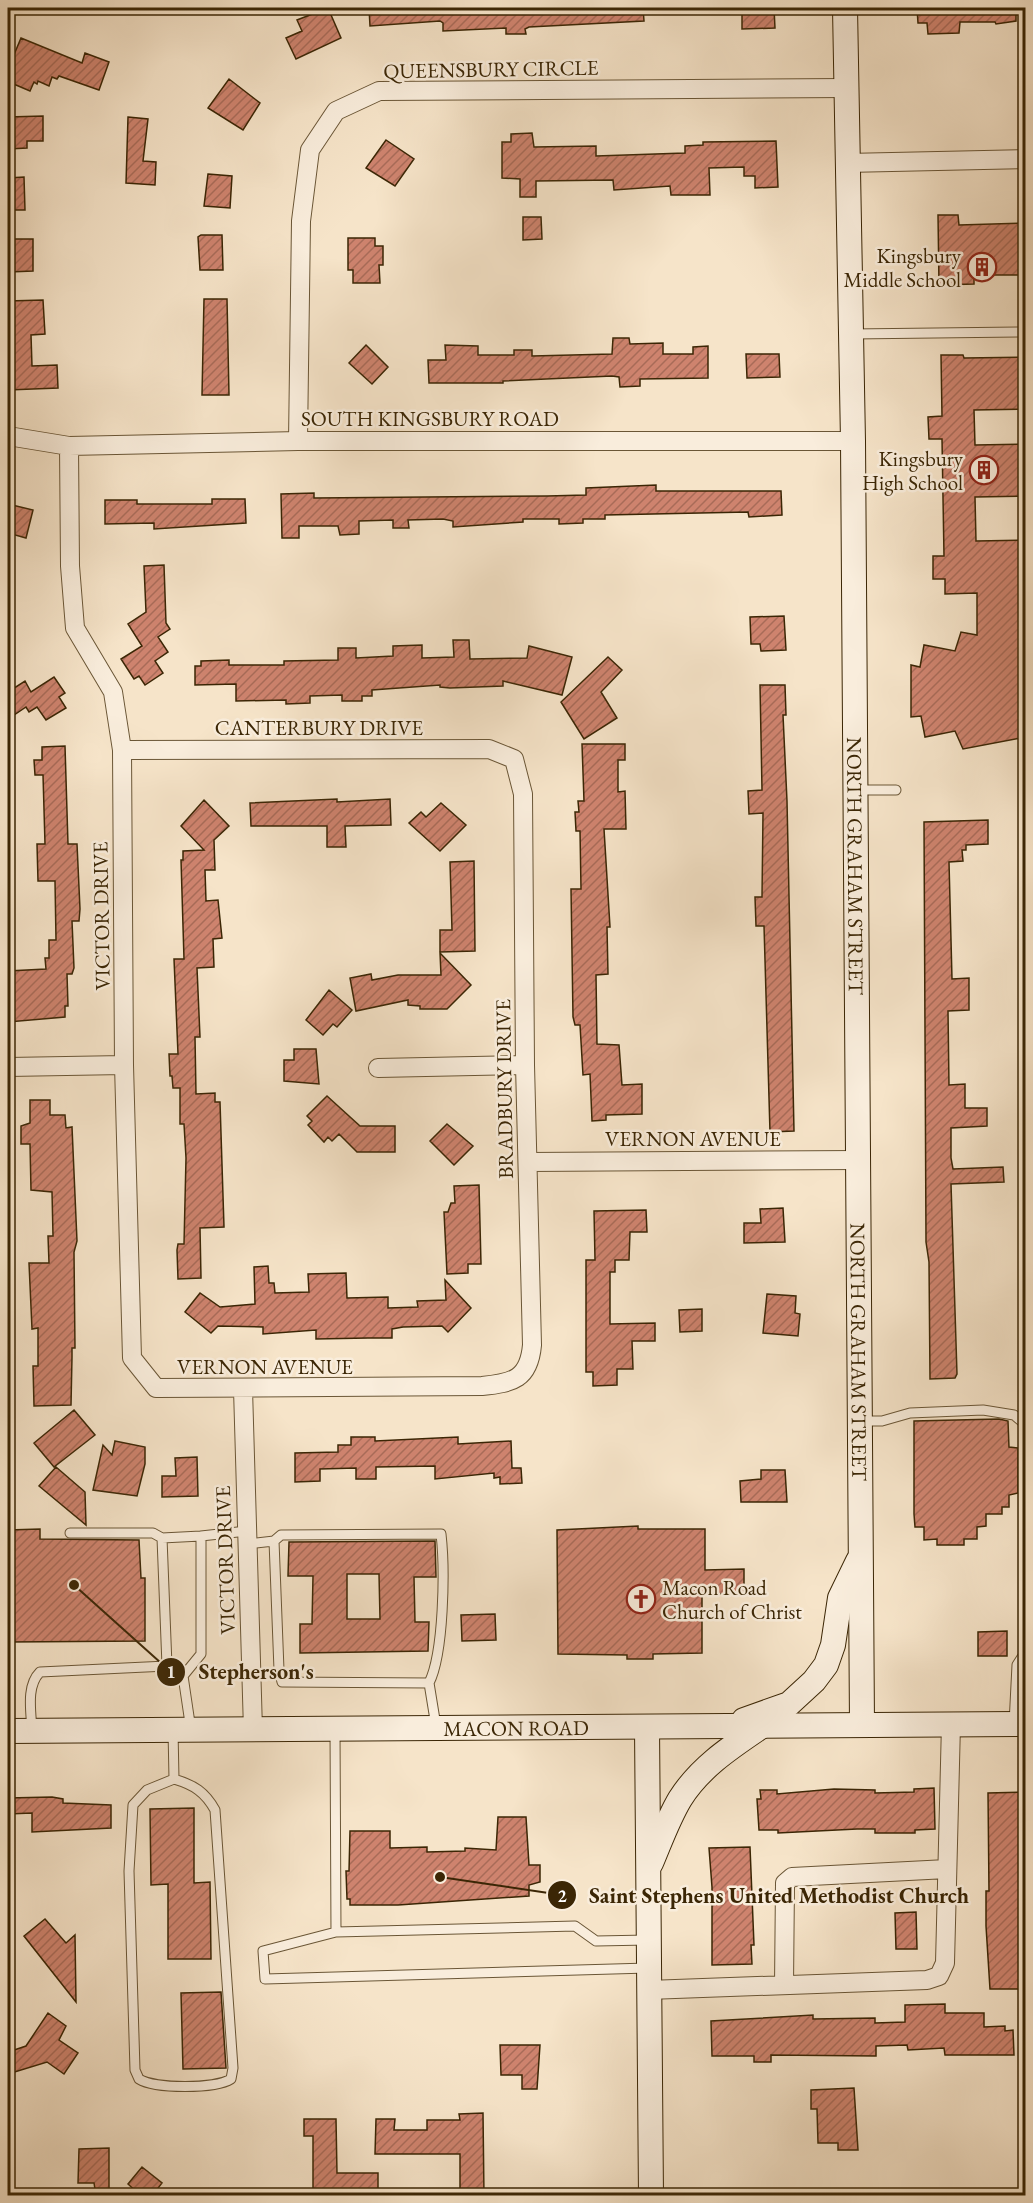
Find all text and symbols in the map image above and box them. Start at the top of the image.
street label: QUEENSBURY CIRCLE [383,54,599,85]
place label: Kingsbury Middle School [844,242,962,293]
building icon: Kingsbury Middle School [966,251,998,283]
street label: SOUTH KINGSBURY ROAD [301,405,559,432]
place label: Kingsbury High School [862,445,964,496]
building icon: Kingsbury High School [968,454,1000,486]
street label: CANTERBURY DRIVE [215,714,423,741]
street label: NORTH GRAHAM STREET [842,737,870,996]
street label: VICTOR DRIVE [86,841,116,991]
street label: BRADBURY DRIVE [489,999,519,1179]
street label: VERNON AVENUE [605,1125,781,1152]
street label: NORTH GRAHAM STREET [845,1223,874,1482]
street label: VERNON AVENUE [177,1353,353,1380]
street label: VICTOR DRIVE [209,1485,241,1635]
place label: Macon Road Church of Christ [662,1574,802,1625]
church icon: Macon Road Church of Christ [625,1583,657,1615]
callout: Stepherson's [156,1652,325,1692]
text: Stepherson's [198,1657,314,1686]
text: 1 [166,1660,176,1683]
street label: MACON ROAD [443,1714,589,1742]
callout: Saint Stephens United Methodist Church [547,1875,981,1915]
text: Saint Stephens United Methodist Church [589,1881,969,1910]
text: 2 [557,1884,567,1907]

